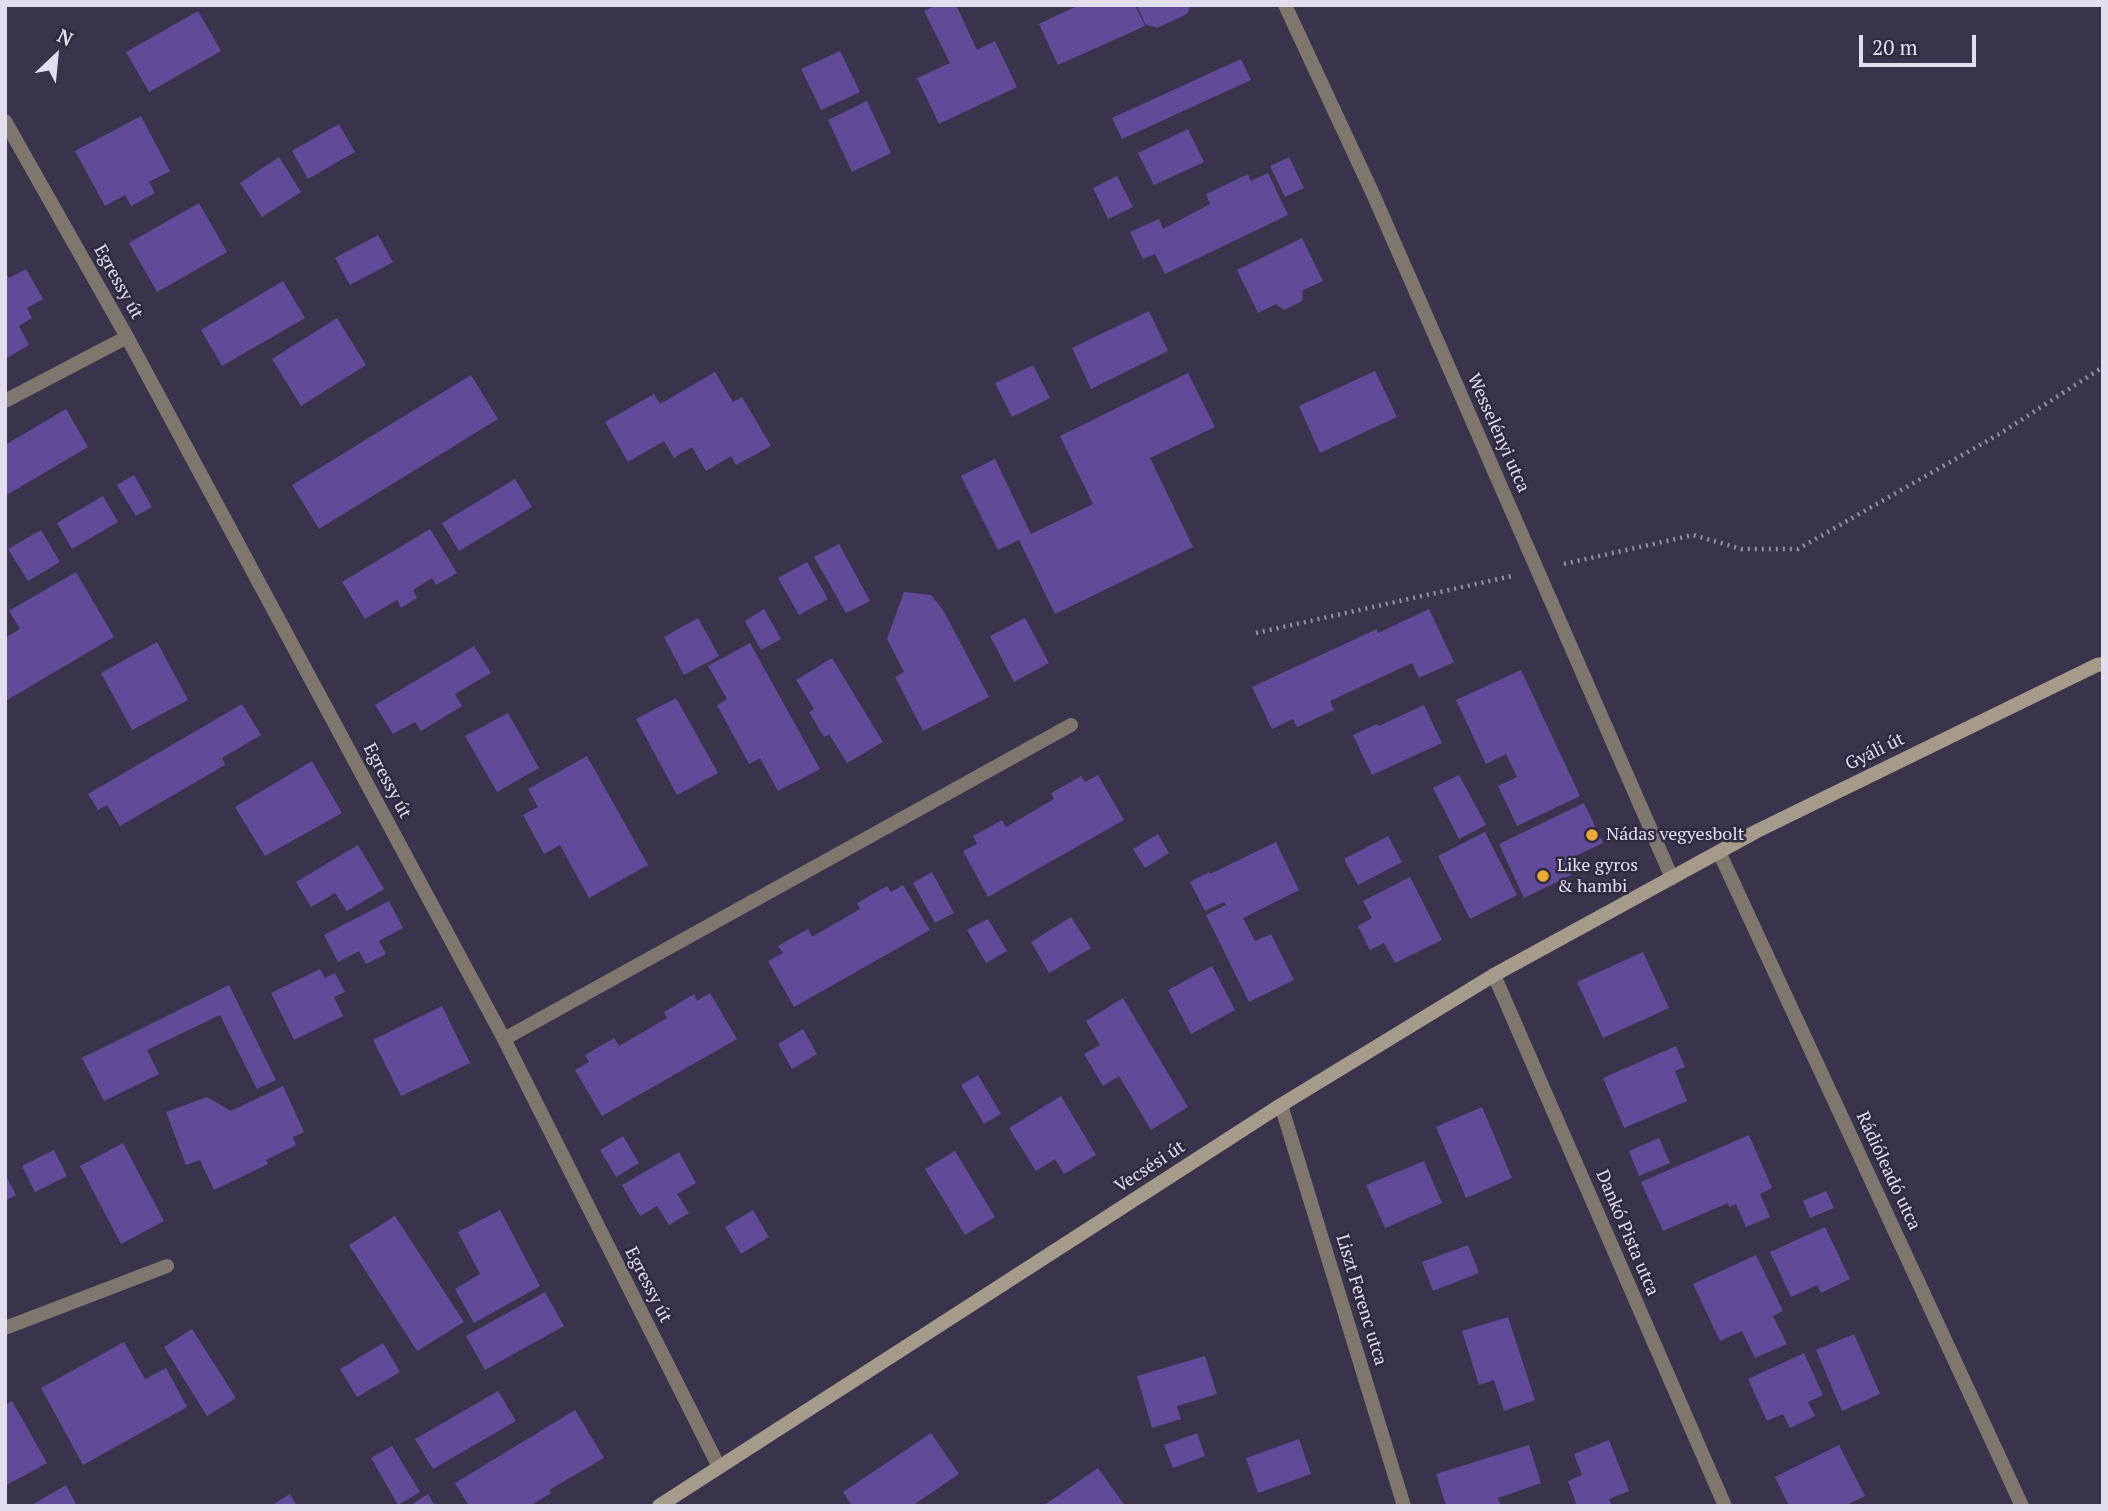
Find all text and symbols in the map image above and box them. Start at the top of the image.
north arrow [21,21,91,91]
scale bar [1863,21,1980,65]
text: N [53,22,77,51]
text: 20 m [1872,33,1918,61]
street label: Egressy út [89,241,147,323]
street label: Wesselényi utca [1462,370,1534,496]
street label: Gyáli út [1842,729,1908,775]
street label: Egressy út [358,740,416,822]
place label: Nádas vegyesbolt [1606,824,1744,846]
marker: Nádas vegyesbolt [1584,827,1600,843]
place label: Like gyros & hambi [1557,855,1638,898]
marker: Like gyros & hambi [1535,868,1551,884]
street label: Rádióleadó utca [1851,1108,1925,1234]
street label: Vecsési út [1111,1136,1189,1198]
street label: Dankó Pista utca [1591,1167,1663,1299]
street label: Liszt Ferenc utca [1331,1232,1391,1368]
street label: Egressy út [620,1244,676,1326]

